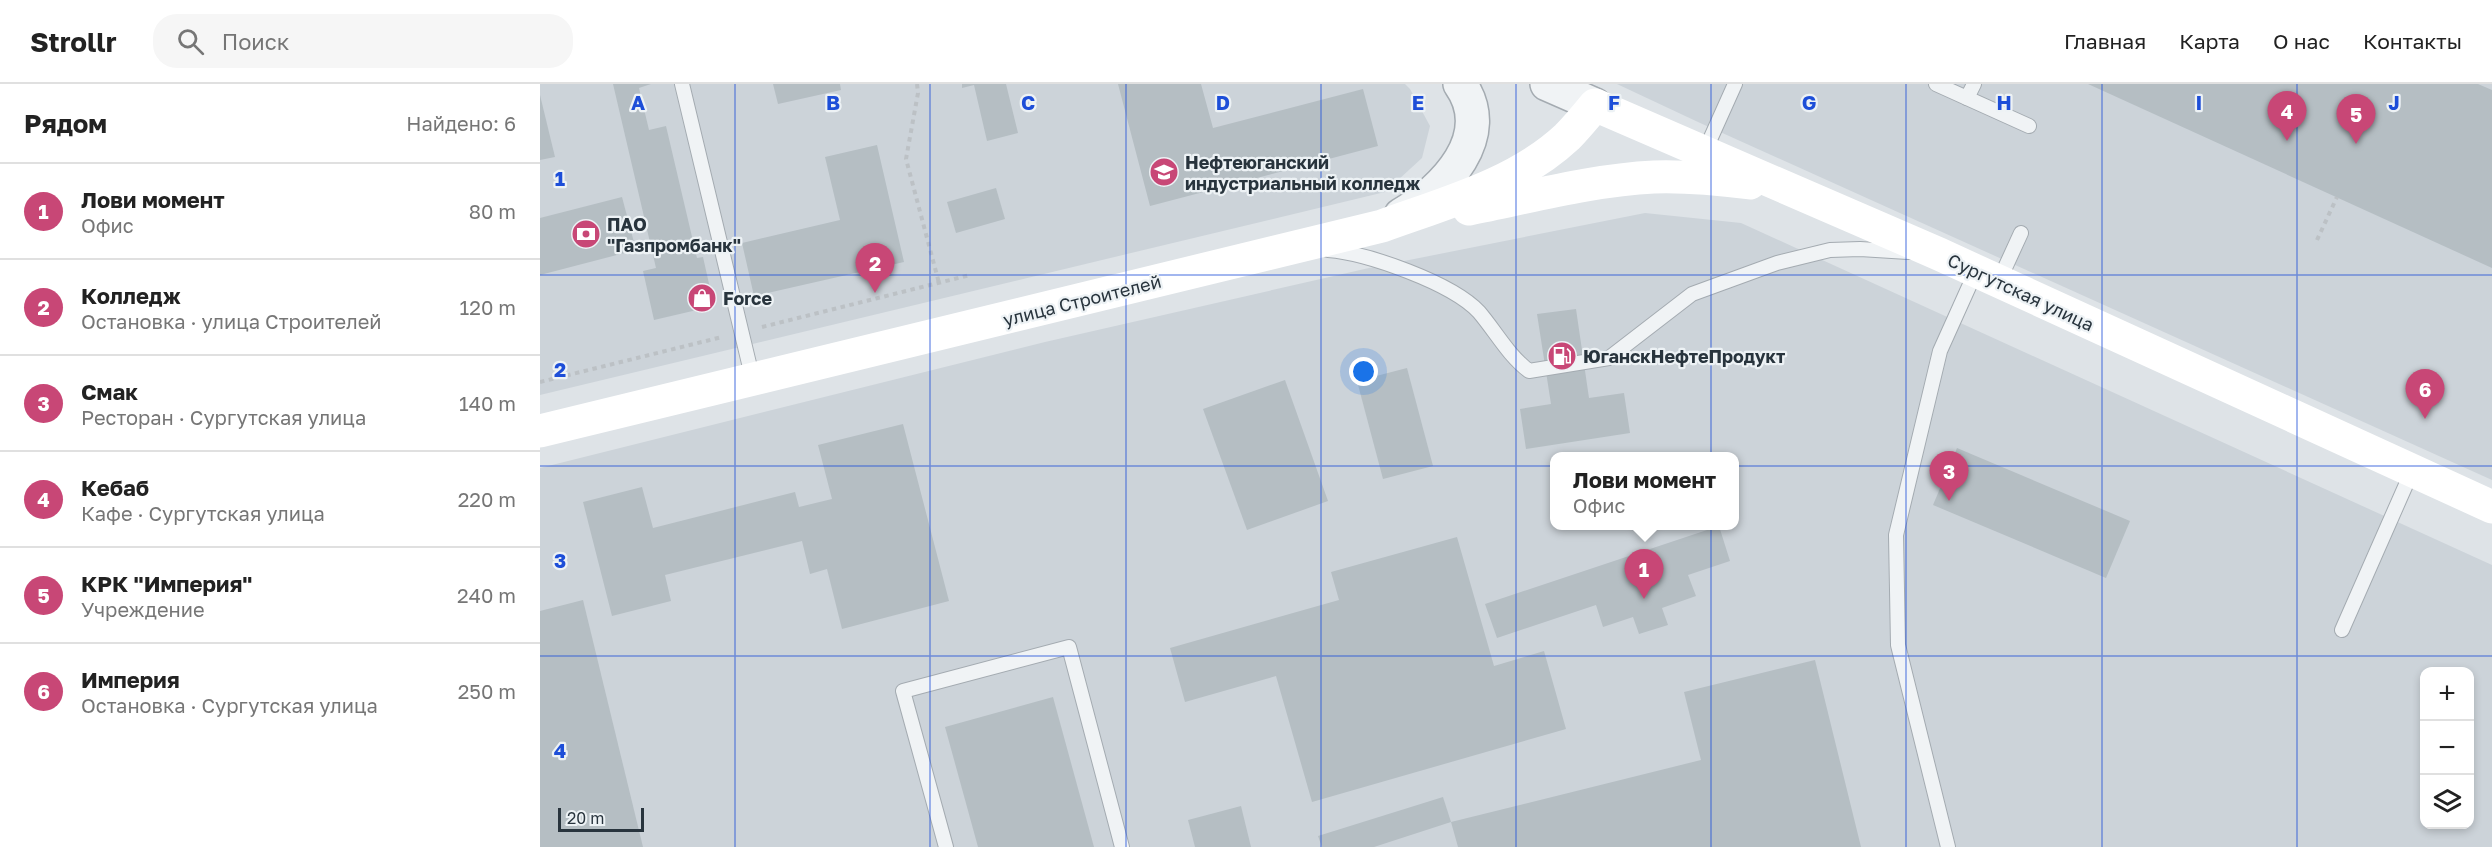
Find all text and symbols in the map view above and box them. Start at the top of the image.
search box [153,14,573,68]
text: Strollr [30,25,117,58]
icon: search [174,25,207,58]
text: Поиск [222,28,289,55]
text: Главная [2064,28,2146,54]
text: Карта [2179,28,2240,54]
text: О нас [2273,28,2330,54]
text: Контакты [2363,28,2462,54]
text: A [631,90,645,114]
text: B [826,90,840,114]
text: C [1021,90,1035,114]
text: D [1216,90,1230,114]
text: E [1412,90,1424,114]
text: F [1608,90,1620,114]
text: G [1802,90,1816,114]
text: H [1996,90,2012,114]
text: I [2196,90,2202,114]
text: J [2388,90,2400,114]
pin: 4 [2268,92,2306,141]
pin: 5 [2336,94,2376,144]
text: Рядом [24,108,107,139]
text: Найдено: 6 [406,111,516,135]
place label: Нефтеюганский индустриальный колледж [1185,151,1420,194]
school or university icon: Нефтеюганский индустриальный колледж [1148,156,1180,188]
text: 1 [555,166,565,190]
text: Лови момент [81,186,225,213]
text: 1 [38,199,49,223]
text: 80 m [469,199,516,223]
text: Офис [81,213,134,237]
place label: ПАО "Газпромбанк" [607,213,741,256]
bank icon: ПАО "Газпромбанк" [570,218,602,250]
pin: 2 [856,244,894,293]
street label: Сургутская улица [1944,248,2098,336]
street label: улица Строителей [1001,270,1163,330]
text: Колледж [81,282,181,309]
shop icon: Force [686,282,718,314]
place label: Force [723,287,772,309]
text: 2 [37,295,50,319]
text: 120 m [460,295,516,319]
text: Остановка · улица Строителей [81,309,382,333]
fuel station icon: ЮганскНефтеПродукт [1546,340,1578,372]
place label: ЮганскНефтеПродукт [1583,345,1785,367]
text: 2 [554,357,566,381]
your location [1349,357,1378,386]
pin: 6 [2406,370,2444,419]
text: Смак [81,378,138,405]
text: 3 [37,391,50,415]
text: 140 m [459,391,516,415]
text: Ресторан · Сургутская улица [81,405,366,429]
popup [1550,452,1739,530]
pin: 3 [1930,452,1968,501]
text: Лови момент [1573,466,1716,493]
text: Кебаб [81,474,149,501]
text: 4 [37,487,50,511]
text: 220 m [458,487,516,511]
text: Офис [1573,493,1625,517]
text: Кафе · Сургутская улица [81,501,325,525]
text: 3 [554,548,566,572]
pin: 1 [1624,550,1664,599]
text: КРК "Империя" [81,570,252,597]
text: 5 [37,583,50,607]
text: 240 m [457,583,516,607]
text: Учреждение [81,597,205,621]
text: Империя [81,666,180,693]
map controls [2420,667,2474,829]
button: + [2420,667,2474,721]
text: 6 [37,679,50,703]
text: 250 m [458,679,516,703]
text: Остановка · Сургутская улица [81,693,378,717]
button: − [2420,721,2474,775]
text: 4 [554,738,566,762]
button: layers [2420,775,2474,829]
scale bar [558,805,644,832]
text: 20 m [567,808,604,828]

